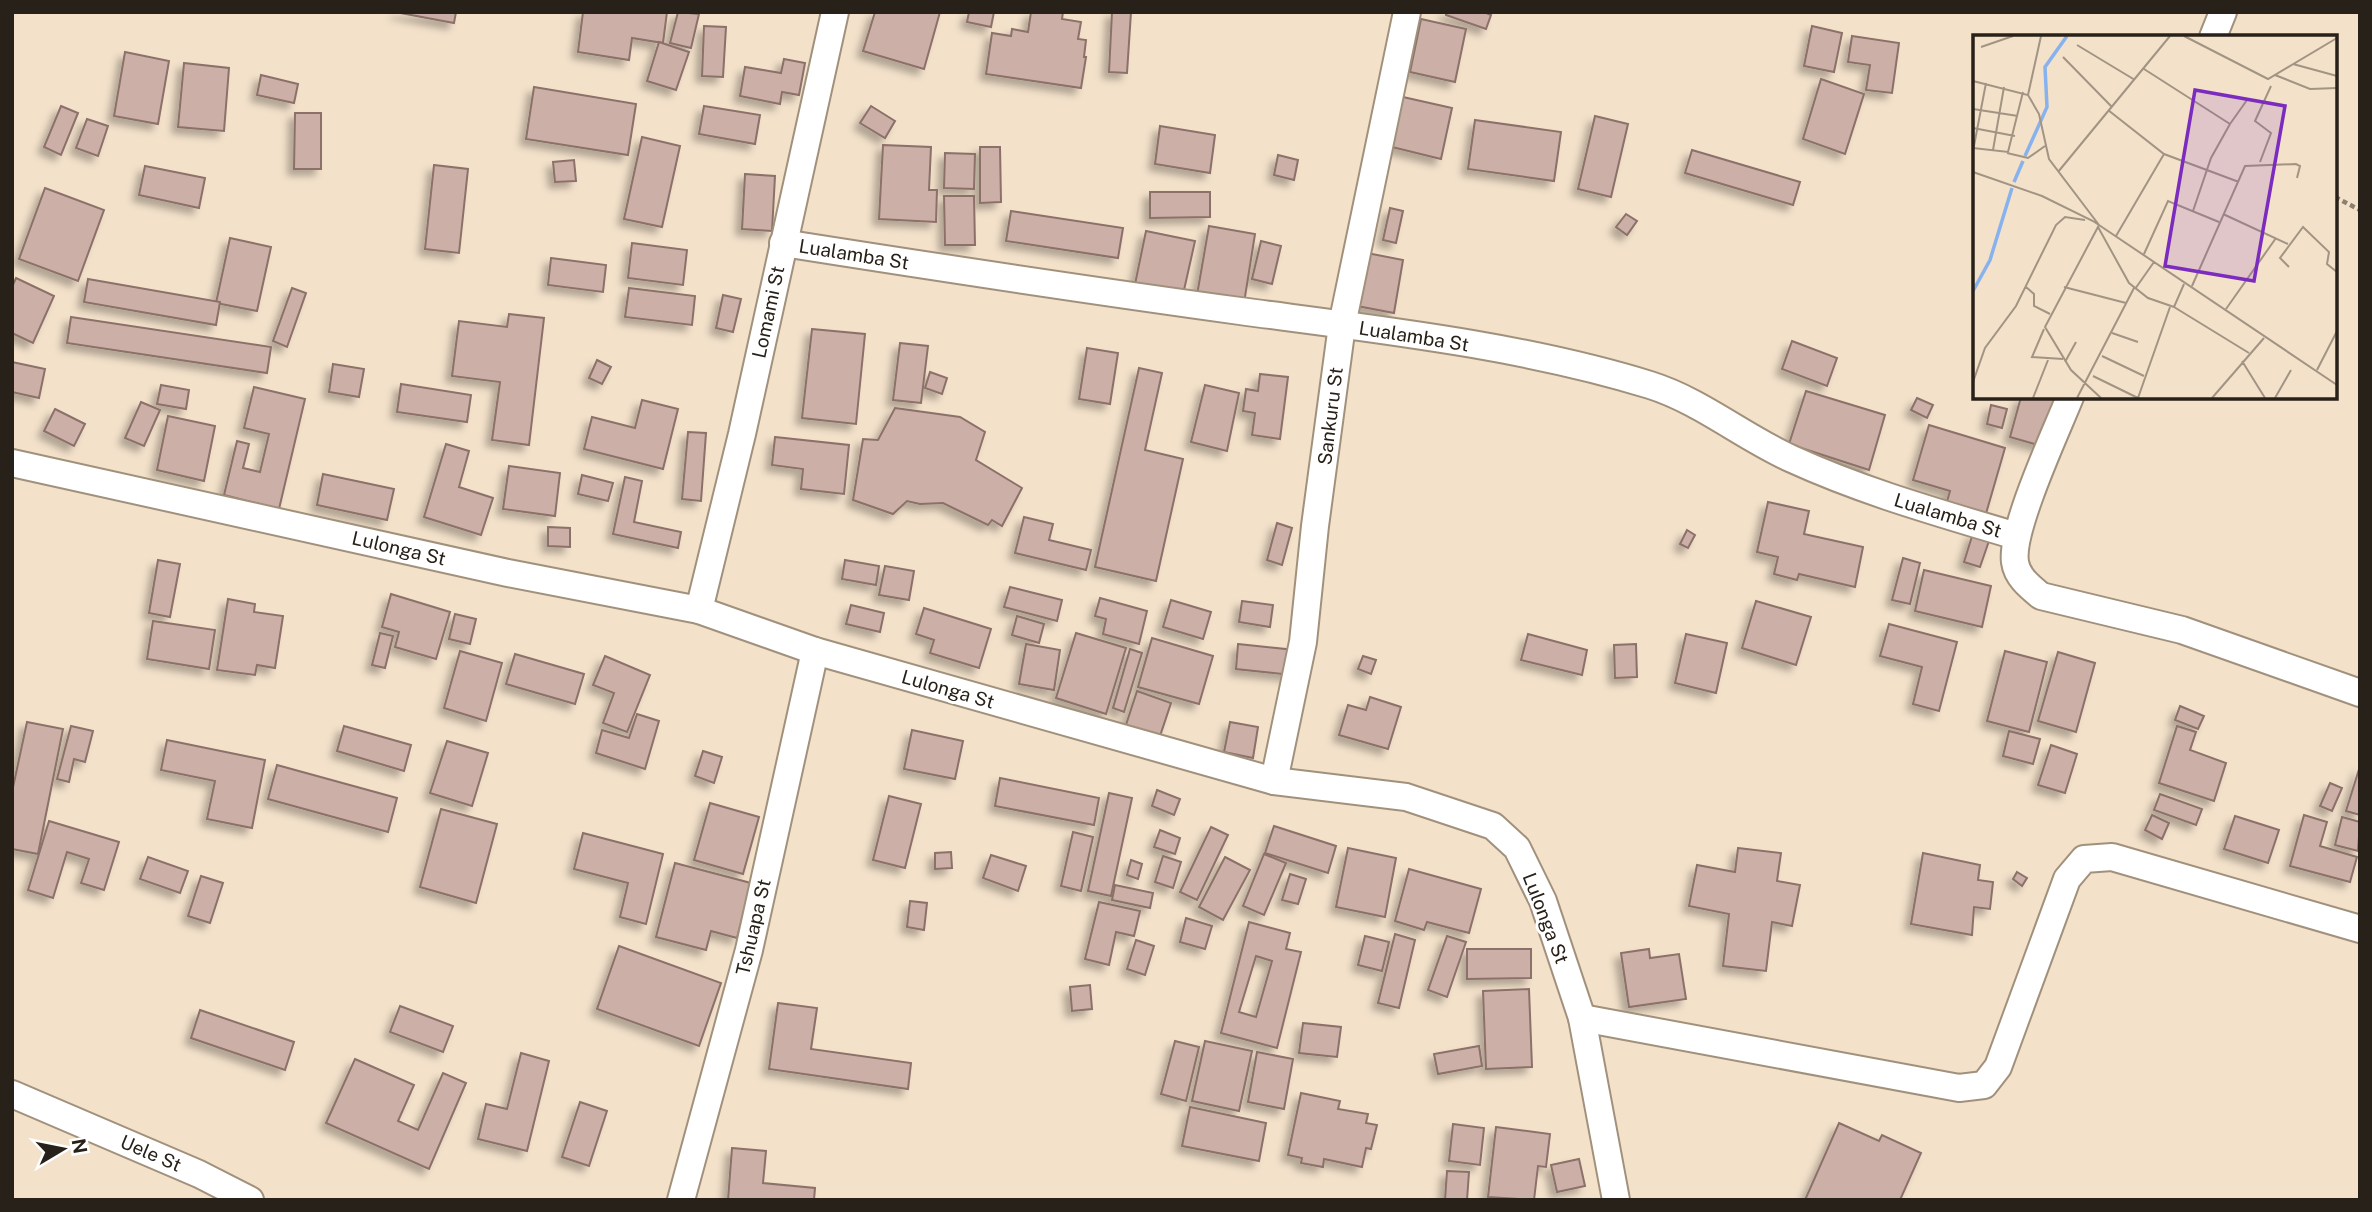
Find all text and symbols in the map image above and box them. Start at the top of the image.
inset map [1973,35,2337,399]
street label: Lualamba St [797,234,911,274]
street label: Lomami St [747,264,789,360]
street label: Lualamba St [1357,316,1471,356]
street label: Sankuru St [1313,366,1347,466]
street label: Lualamba St [1892,488,2004,542]
street label: Lulonga St [350,527,448,569]
street label: Lulonga St [899,665,997,713]
street label: Lulonga St [1519,869,1573,967]
street label: Tshuapa St [731,877,775,977]
north arrow [28,1114,98,1184]
street label: Uele St [117,1130,185,1176]
text: N [68,1137,92,1155]

